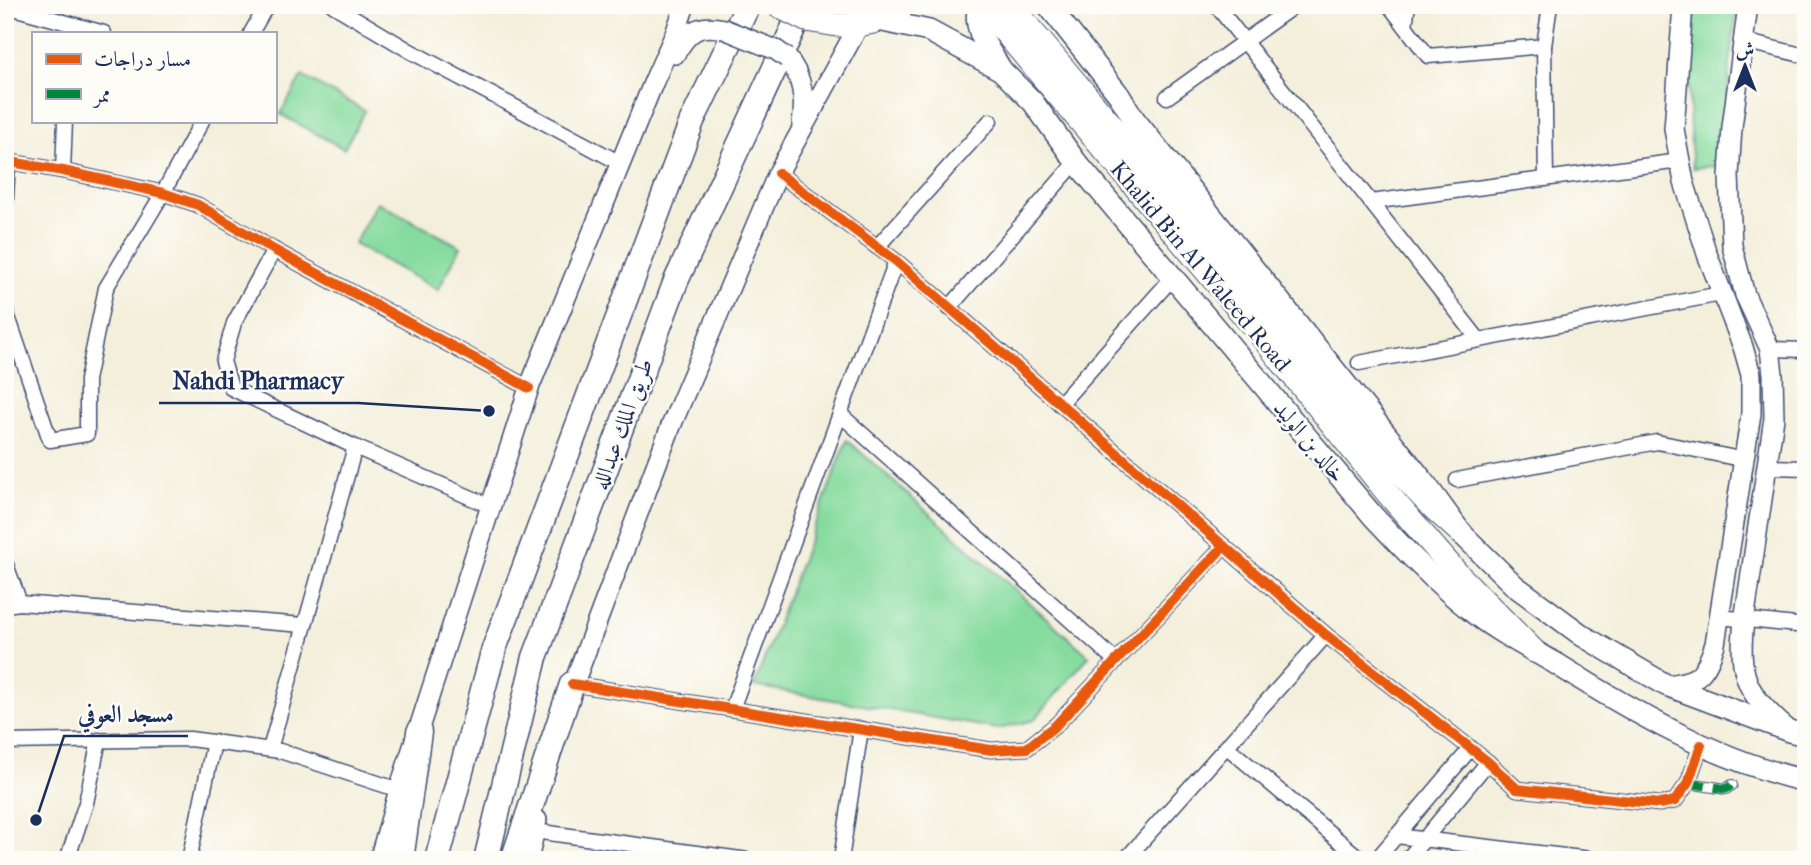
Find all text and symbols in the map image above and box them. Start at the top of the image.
legend [32,32,276,122]
north arrow [1710,32,1780,102]
text: ش [1736,39,1754,61]
text: مسار دراجات [94,47,191,71]
text: ممر [92,83,111,108]
street label: Khalid Bin Al Waleed Road [1105,156,1297,377]
street label: طريق الملك عبدالله [586,355,660,494]
callout: Nahdi Pharmacy [159,358,358,403]
text: Nahdi Pharmacy [172,367,345,395]
street label: خالد بن الوليد [1267,395,1352,488]
callout: مسجد العوفي [64,691,188,736]
text: مسجد العوفي [77,700,174,733]

